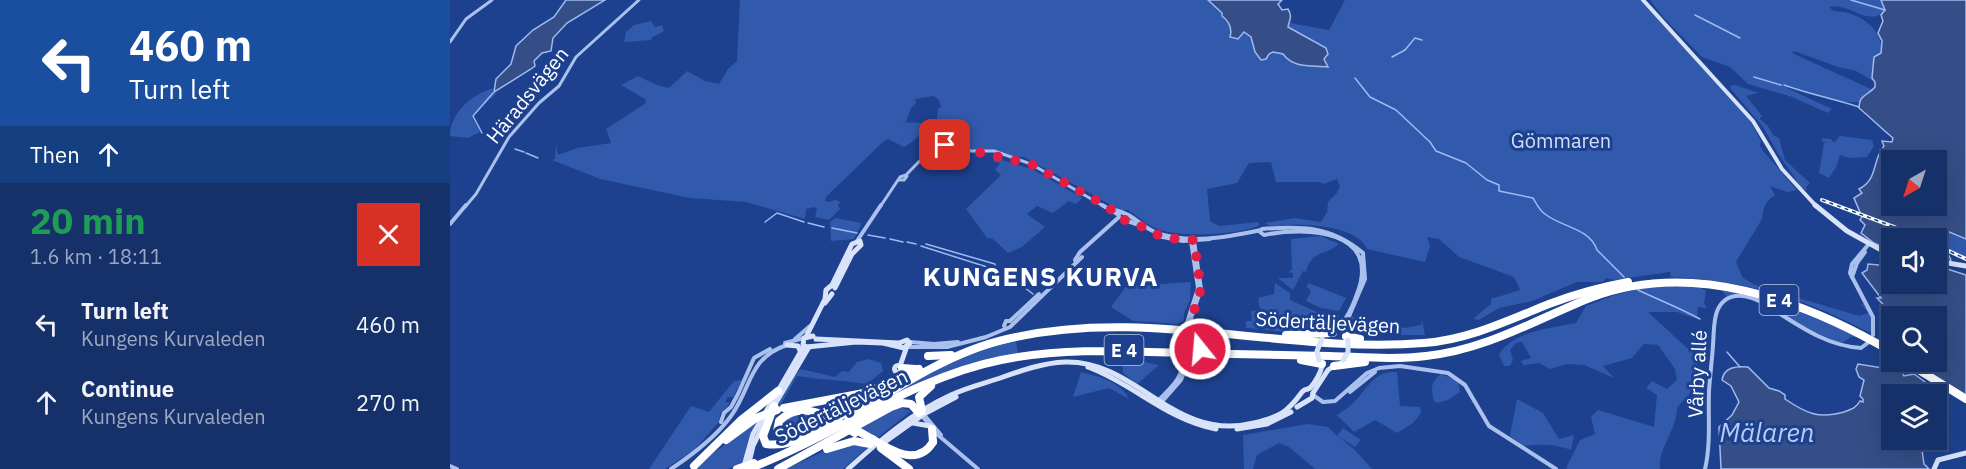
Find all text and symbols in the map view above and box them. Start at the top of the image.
text: 460 m [129,18,252,73]
icon: left [30,24,108,102]
street label: Häradsvägen [480,41,574,149]
text: Turn left [129,71,230,106]
pin [919,119,970,170]
park label: Gömmaren [1511,127,1611,154]
icon: arrive [928,128,961,161]
icon: ahead [92,138,125,171]
text: Then [30,140,80,169]
north arrow [1881,150,1947,216]
map controls [1881,150,1947,450]
text: 20 min [30,197,146,244]
button: close [357,203,420,266]
button: sound [1881,228,1947,294]
text: 1.6 km · 18:11 [30,243,162,270]
district label: KUNGENS KURVA [923,259,1159,293]
road number: E 4 [1760,285,1798,315]
text: Turn left [81,296,169,325]
street label: Södertäljevägen [1255,305,1401,339]
button: search [1881,306,1947,372]
icon: left [30,308,63,341]
text: 460 m [356,310,420,339]
position arrow [1168,317,1232,381]
text: Kungens Kurvaleden [81,325,266,352]
street label: Vårby allé [1681,329,1713,419]
road number: E 4 [1104,335,1144,365]
street label: Södertäljevägen [770,362,912,450]
text: Continue [81,374,174,403]
button: layers [1881,384,1947,450]
icon: ahead [30,386,63,419]
text: 270 m [356,388,420,417]
text: Kungens Kurvaleden [81,403,266,430]
water label: Mälaren [1720,415,1814,449]

